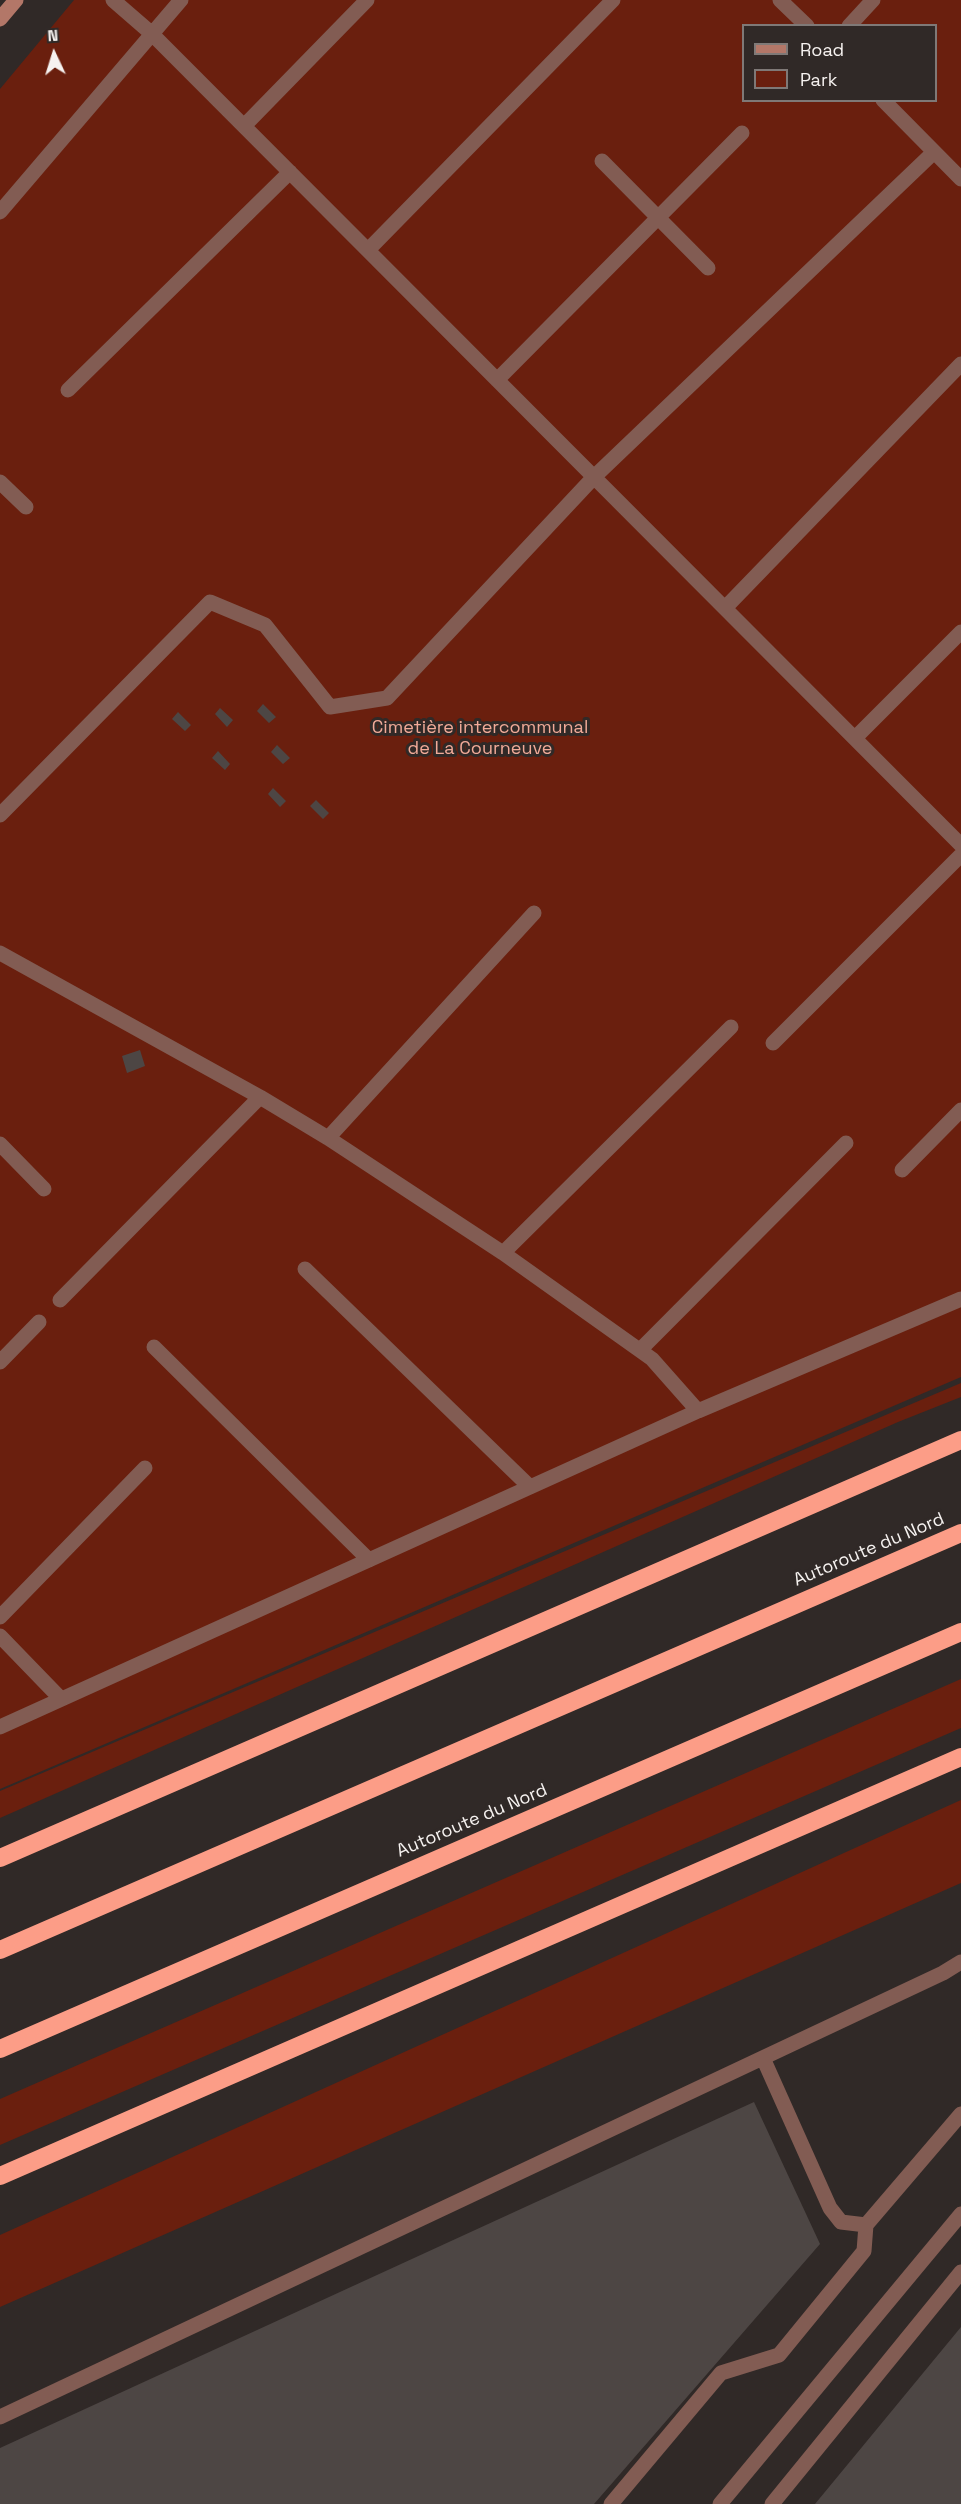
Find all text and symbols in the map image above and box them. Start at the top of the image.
north arrow [24,24,84,84]
legend [742,24,937,102]
text: N [47,25,59,46]
text: Road [800,38,844,61]
text: Park [800,68,837,91]
park label: Cimetière intercommunal de La Courneuve [372,717,588,760]
street label: Autoroute du Nord [790,1508,948,1592]
street label: Autoroute du Nord [393,1779,551,1863]

